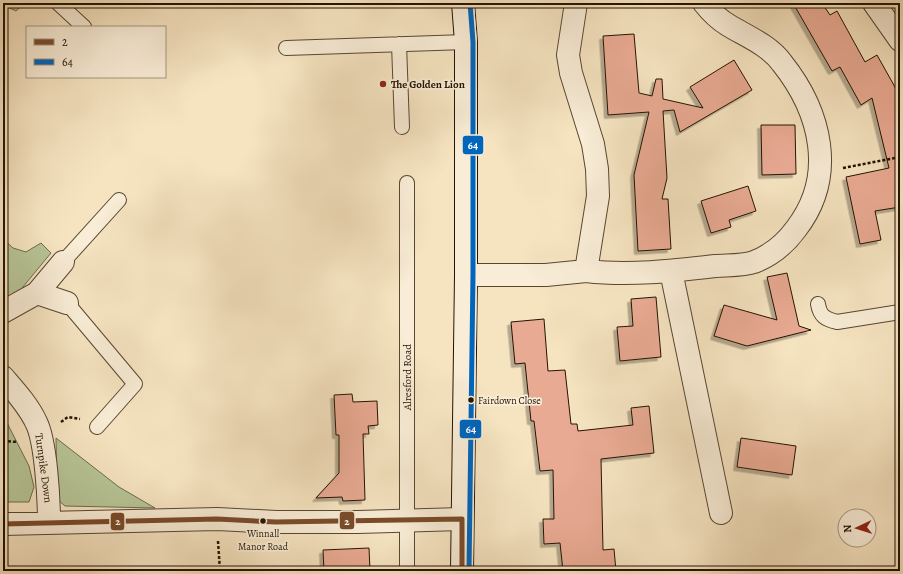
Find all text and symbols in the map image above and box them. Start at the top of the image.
legend [26,26,166,78]
text: 2 [62,34,68,50]
text: 64 [62,54,74,70]
place label: The Golden Lion [391,77,465,92]
marker: The Golden Lion [378,79,388,89]
line badge: 64 [462,135,484,155]
text: 64 [468,138,478,153]
street label: Alresford Road [400,344,415,411]
place label: Fairdown Close [478,394,541,407]
marker: Fairdown Close [466,395,476,405]
line badge: 64 [459,419,482,439]
text: 64 [466,422,476,437]
street label: Turnpike Down [31,432,56,504]
north arrow [837,508,877,548]
line badge: 2 [339,511,355,530]
line badge: 2 [110,512,125,531]
text: 2 [115,514,121,529]
text: 2 [344,514,350,529]
marker: Winnall Manor Road [258,516,268,526]
text: N [840,524,855,533]
place label: Winnall Manor Road [238,527,289,553]

